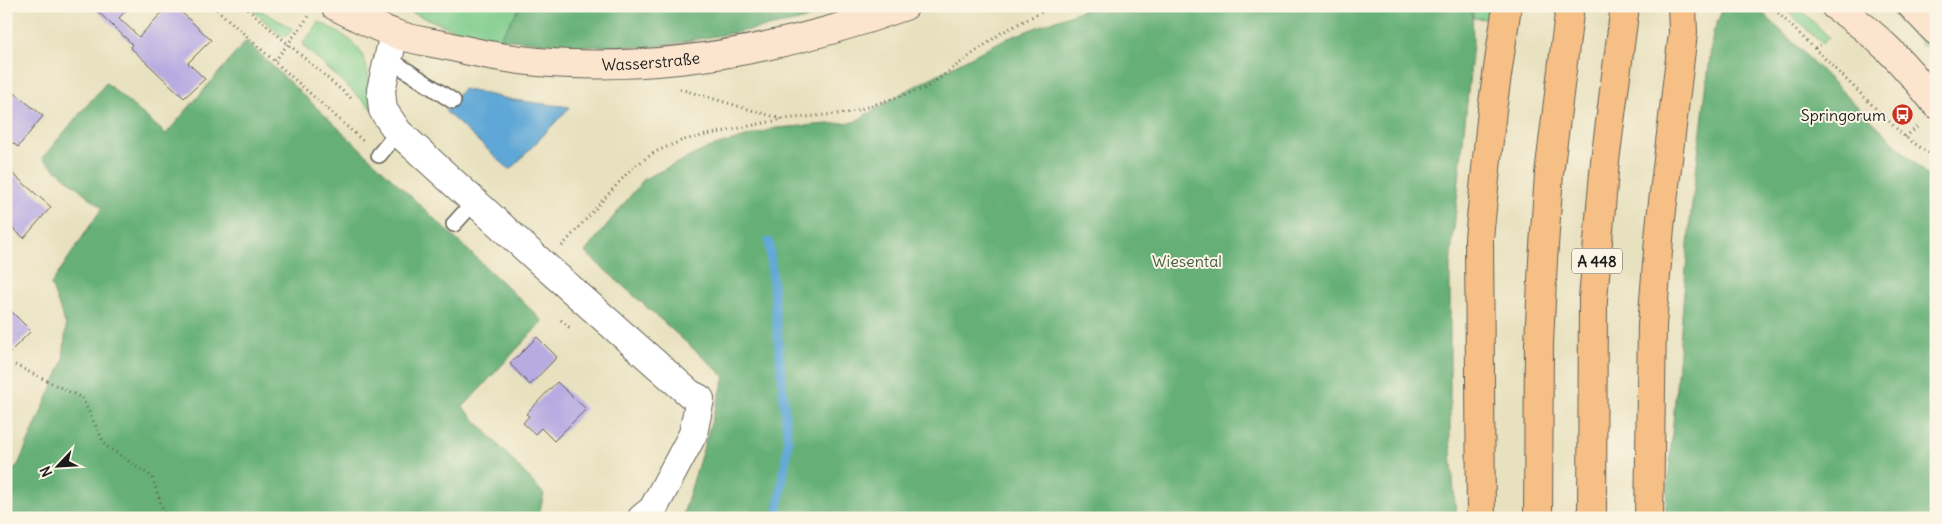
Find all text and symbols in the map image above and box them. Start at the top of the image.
street label: Wasserstraße [601,47,701,74]
bus stop icon: Springorum [1890,103,1914,127]
place label: Springorum [1801,105,1886,125]
road number: A 448 [1572,248,1622,274]
park label: Wiesental [1152,251,1222,271]
north arrow [32,442,82,492]
text: N [36,463,56,480]

